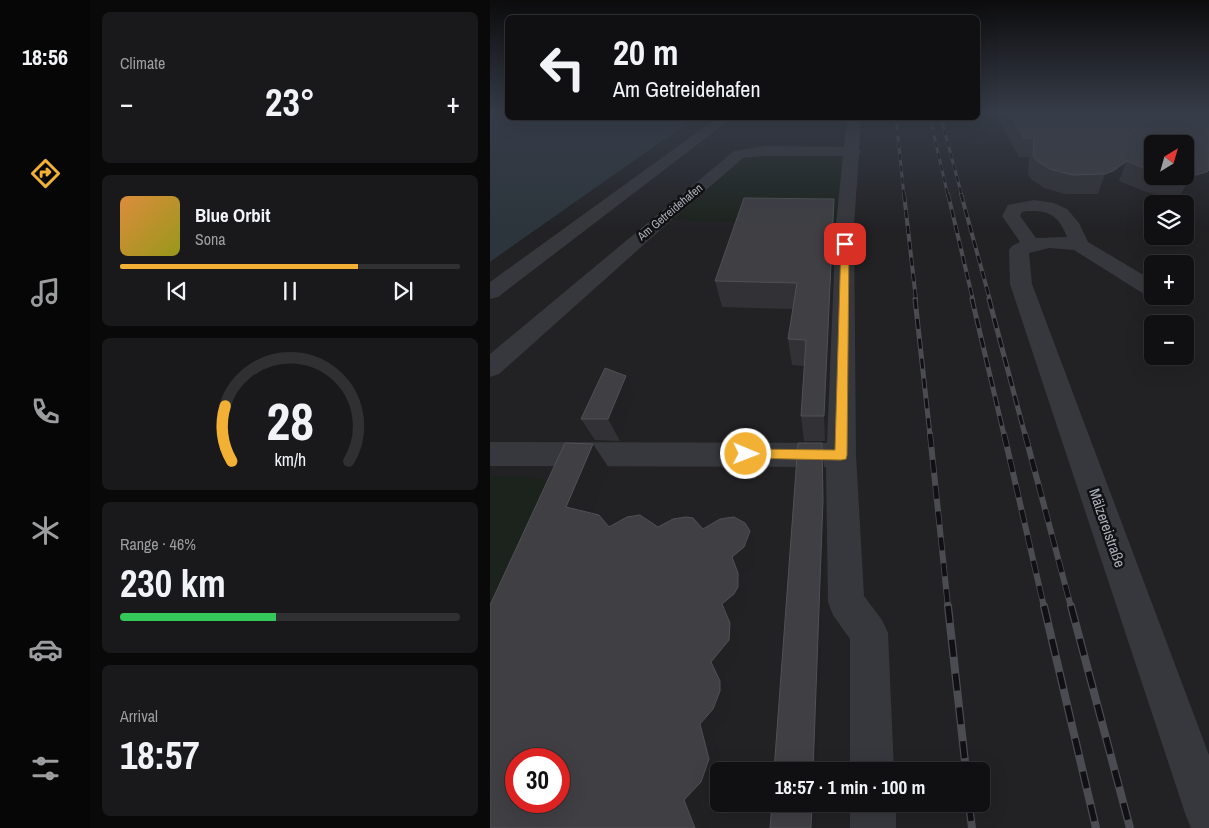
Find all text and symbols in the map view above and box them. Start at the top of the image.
text: 20 m [613,29,678,76]
icon: left [530,35,595,100]
text: 18:56 [22,42,68,72]
text: Climate [120,52,165,74]
text: Am Getreidehafen [613,74,760,104]
text: 23° [265,77,315,128]
text: − [120,84,133,122]
text: + [447,84,460,122]
north arrow [1144,135,1194,185]
map controls [1144,135,1194,365]
icon: directions [28,156,63,191]
street label: Am Getreidehafen [633,180,706,245]
button: layers [1144,195,1194,245]
text: Blue Orbit [195,202,270,228]
pin [824,223,866,265]
text: Sona [195,228,226,250]
icon: arrive [831,230,859,258]
button: + [1144,255,1194,305]
icon: music [28,275,63,310]
icon: previous [163,277,191,305]
icon: pause [276,277,304,305]
icon: next [389,277,417,305]
button: − [1144,315,1194,365]
text: 28 [266,386,314,456]
icon: phone [28,394,63,429]
position arrow [719,427,771,479]
text: km/h [274,448,306,472]
street label: Mälzereistraße [1084,486,1131,570]
icon: climate [28,513,63,548]
text: Range · 46% [120,533,196,555]
text: 230 km [120,558,226,609]
icon: car [28,632,63,667]
text: Arrival [120,705,158,727]
text: 18:57 [120,730,200,781]
speed limit sign: 30 [505,748,570,813]
icon: filters [28,751,63,786]
text: 18:57 · 1 min · 100 m [775,774,925,800]

